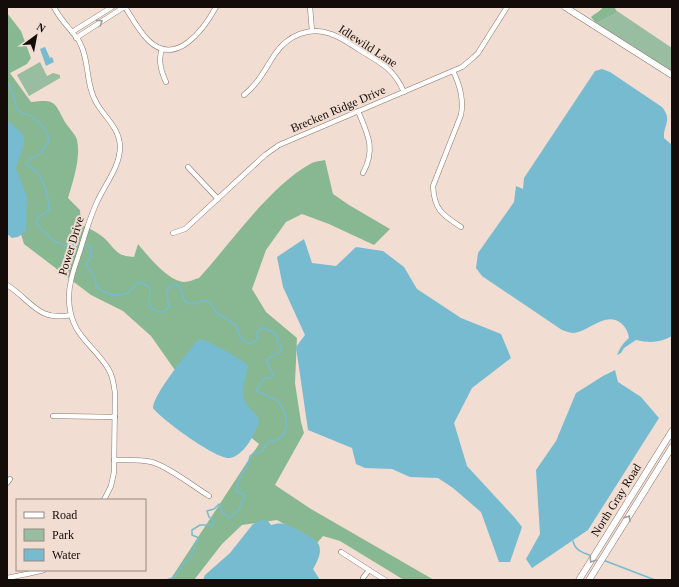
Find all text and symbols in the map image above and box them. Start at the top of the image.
north arrow [16,16,56,56]
text: N [35,20,48,35]
one-way arrow [96,20,103,27]
street label: Idlewild Lane [336,22,400,70]
street label: Brecken Ridge Drive [288,83,388,135]
street label: Power Drive [55,215,87,277]
street label: North Gray Road [588,461,644,539]
legend [16,499,146,571]
text: Road [52,508,77,522]
one-way arrow [623,515,630,522]
text: Park [52,528,74,542]
text: Water [52,548,80,562]
one-way arrow [589,556,597,563]

